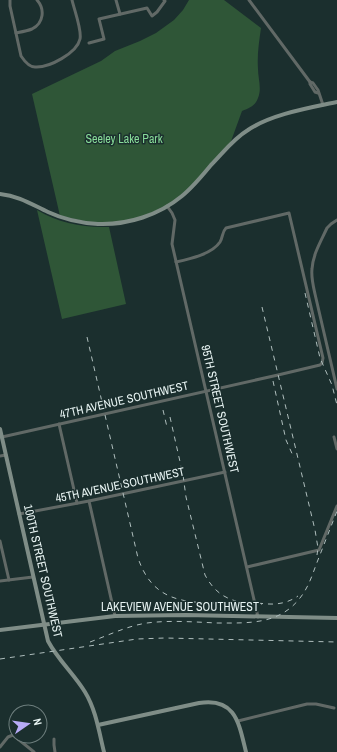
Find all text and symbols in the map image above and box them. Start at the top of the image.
park label: Seeley Lake Park [85,131,163,147]
street label: 95TH STREET SOUTHWEST [197,343,243,475]
street label: 47TH AVENUE SOUTHWEST [58,377,190,423]
street label: 45TH AVENUE SOUTHWEST [54,463,186,507]
street label: 100TH STREET SOUTHWEST [20,503,66,639]
street label: LAKEVIEW AVENUE SOUTHWEST [101,599,259,615]
north arrow [8,704,48,744]
text: N [30,717,45,726]

